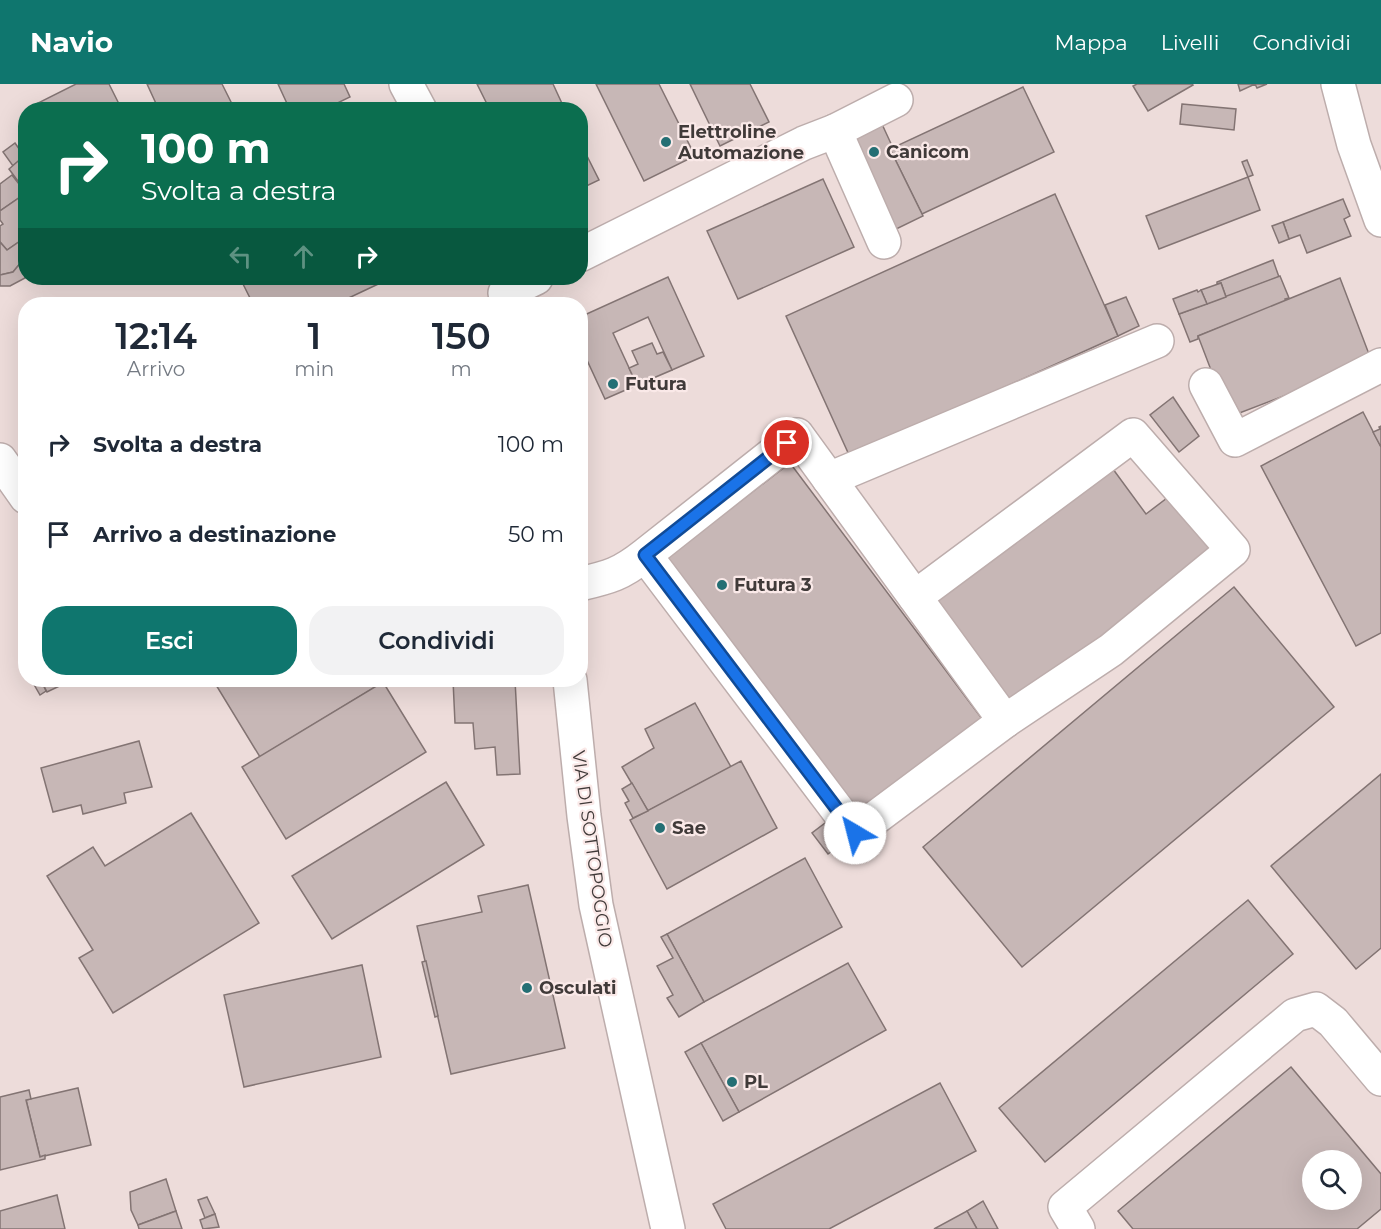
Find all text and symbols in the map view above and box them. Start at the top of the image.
text: Navio [30,25,113,59]
text: Mappa [1054,30,1128,55]
text: Livelli [1161,30,1219,55]
text: Condividi [1252,30,1351,55]
place label: Elettroline Automazione [677,121,804,164]
text: 100 m [141,122,270,174]
icon: right [42,126,120,204]
marker: Elettroline Automazione [659,135,673,149]
place label: Canicom [886,141,969,163]
marker: Canicom [867,145,881,159]
text: Svolta a destra [141,174,336,207]
icon: left [224,240,257,273]
icon: ahead [287,240,320,273]
icon: right [350,240,383,273]
text: 12:14 [115,314,197,358]
text: 1 [307,314,321,358]
text: 150 [432,314,491,358]
text: Arrivo [127,357,185,381]
text: min [294,357,334,381]
text: m [451,357,472,381]
place label: Futura [625,373,687,395]
marker: Futura [606,377,620,391]
pin [761,417,812,468]
icon: arrive [770,426,803,459]
icon: right [42,428,75,461]
text: Svolta a destra [93,431,262,458]
text: 100 m [498,431,564,458]
icon: arrive [42,518,75,551]
text: Arrivo a destinazione [93,521,336,548]
text: 50 m [508,521,564,548]
place label: Futura 3 [734,574,812,596]
marker: Futura 3 [715,578,729,592]
button: Esci [42,606,297,675]
button: Condividi [309,606,564,675]
street label: VIA DI SOTTOPOGGIO [567,749,617,949]
position arrow [823,801,887,865]
place label: Sae [672,817,706,839]
marker: Sae [653,821,667,835]
place label: Osculati [539,977,617,999]
marker: Osculati [520,981,534,995]
place label: PL [744,1071,768,1093]
marker: PL [725,1075,739,1089]
map controls [1302,1150,1362,1210]
button: search [1302,1150,1362,1210]

